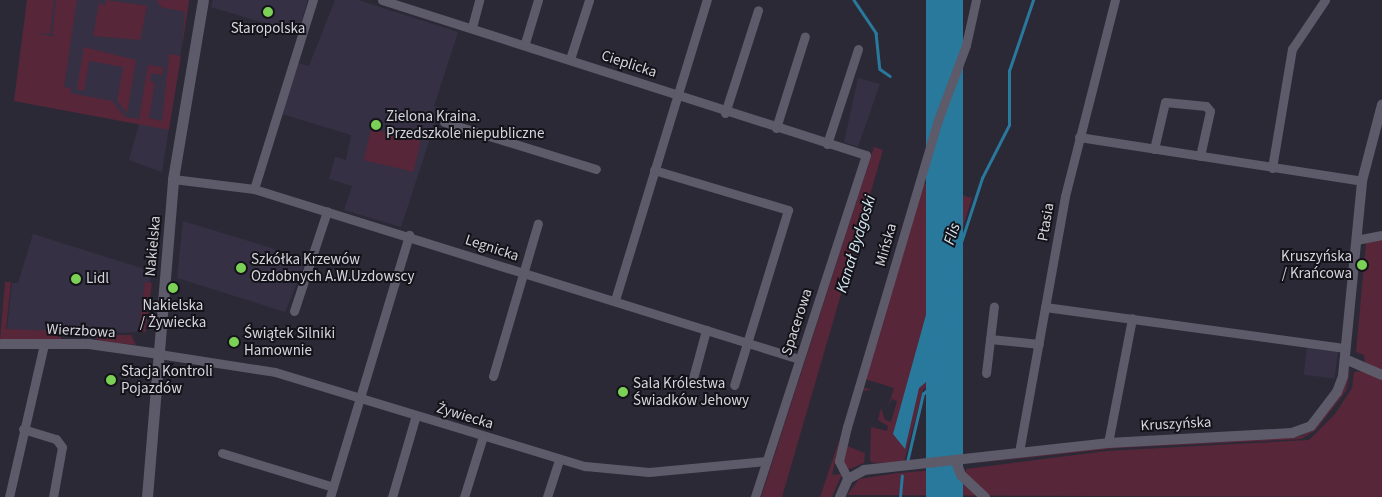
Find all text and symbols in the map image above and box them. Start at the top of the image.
marker: Staropolska [262,6,274,18]
place label: Staropolska [231,20,305,38]
street label: Cieplicka [599,47,659,81]
place label: Zielona Kraina. Przedszkole niepubliczne [386,107,544,142]
marker: Zielona Kraina. Przedszkole niepubliczne [370,119,382,131]
water label: Kanał Bydgoski [832,193,880,295]
street label: Ptasia [1034,202,1058,242]
street label: Nakielska [141,215,165,277]
street label: Mińska [871,221,901,269]
water label: Flis [940,221,964,247]
street label: Legnicka [463,231,521,265]
place label: Kruszyńska / Krańcowa [1281,247,1352,282]
place label: Szkółka Krzewów Ozdobnych A.W.Uzdowscy [251,250,414,285]
marker: Kruszyńska / Krańcowa [1356,259,1368,271]
marker: Szkółka Krzewów Ozdobnych A.W.Uzdowscy [235,262,247,274]
place label: Lidl [86,270,109,288]
marker: Lidl [70,273,82,285]
marker: Nakielska / Żywiecka [167,282,179,294]
street label: Spacerowa [778,286,816,358]
place label: Nakielska / Żywiecka [140,296,206,331]
street label: Wierzbowa [46,320,116,342]
place label: Świątek Silniki Hamownie [244,324,335,359]
marker: Świątek Silniki Hamownie [228,336,240,348]
place label: Stacja Kontroli Pojazdów [121,362,213,397]
marker: Stacja Kontroli Pojazdów [105,374,117,386]
place label: Sala Królestwa Świadków Jehowy [633,374,749,409]
marker: Sala Królestwa Świadków Jehowy [617,386,629,398]
street label: Żywiecka [434,399,496,433]
street label: Kruszyńska [1140,413,1212,435]

